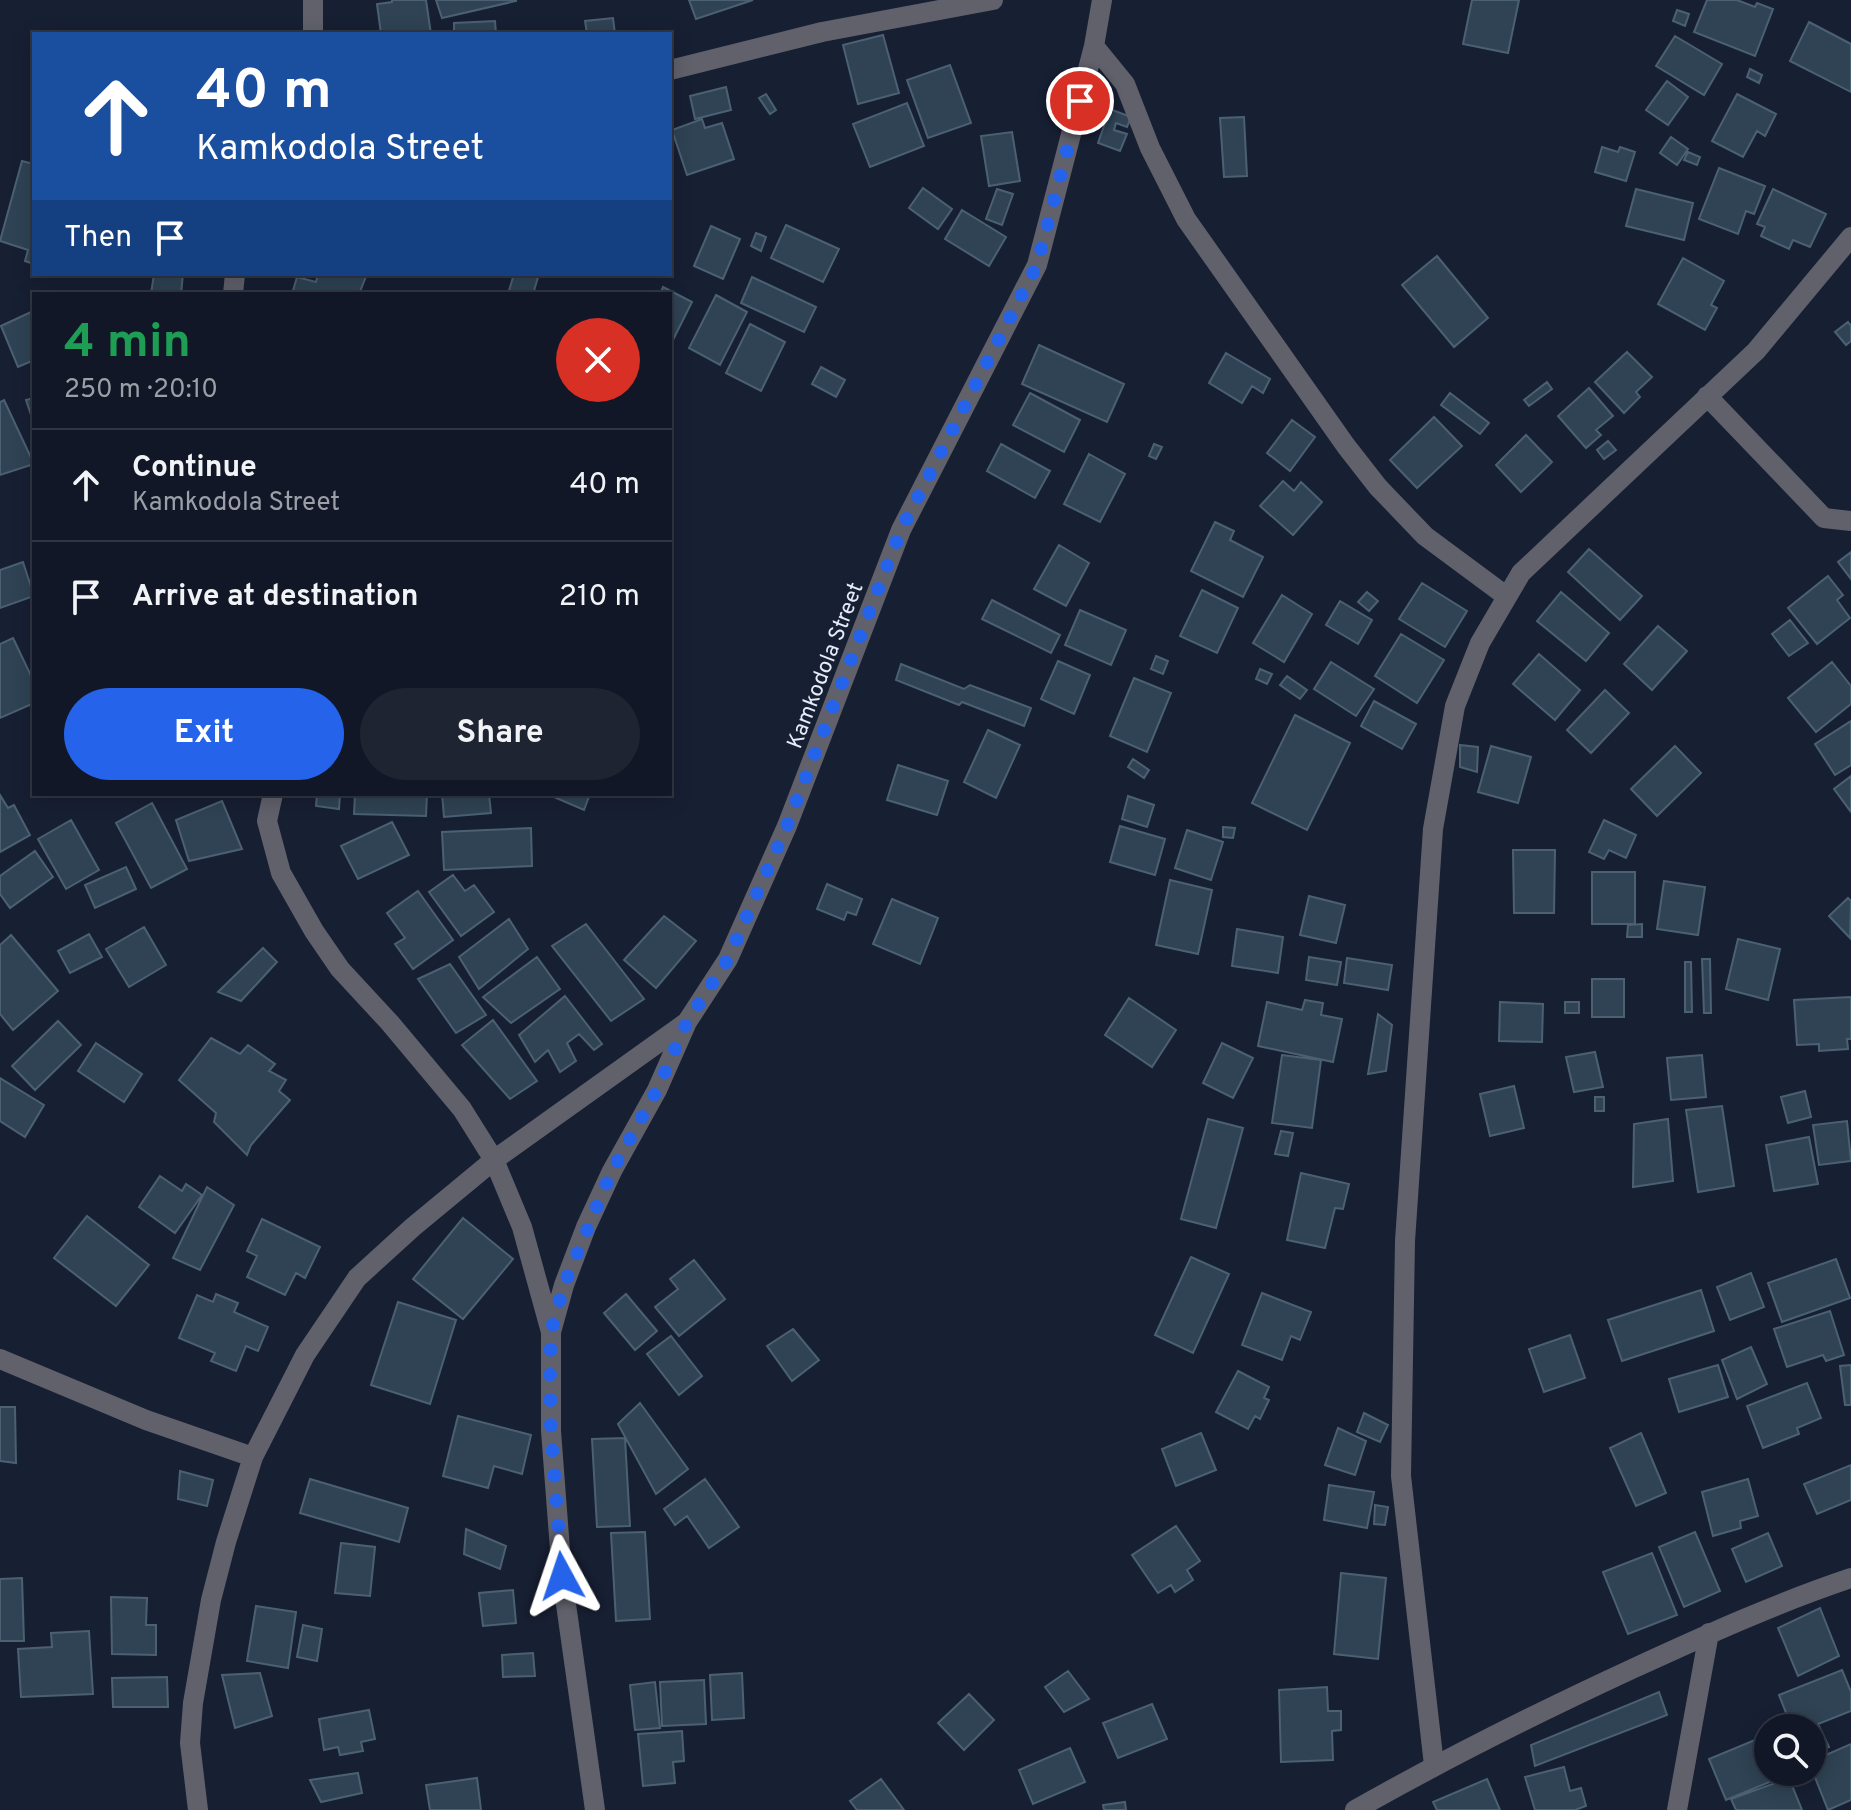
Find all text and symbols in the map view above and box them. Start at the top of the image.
text: 40 m [196,58,332,128]
icon: ahead [64,64,168,168]
pin [1046,67,1114,135]
icon: arrive [1058,79,1102,123]
text: Kamkodola Street [196,127,484,173]
icon: arrive [148,216,192,260]
text: Then [64,220,132,257]
text: 4 min [64,314,191,374]
button: close [556,318,640,402]
text: 250 m · 20:10 [64,374,218,407]
text: Continue [132,450,257,487]
icon: ahead [64,463,108,507]
text: 40 m [570,467,640,504]
text: Kamkodola Street [132,487,340,520]
icon: arrive [64,575,108,619]
text: Arrive at destination [132,579,418,616]
text: 210 m [559,579,640,616]
street label: Kamkodola Street [782,579,870,753]
button: Exit [64,688,344,780]
button: Share [360,688,640,780]
position arrow [520,1534,604,1618]
map controls [1754,1714,1826,1786]
button: search [1754,1714,1826,1786]

